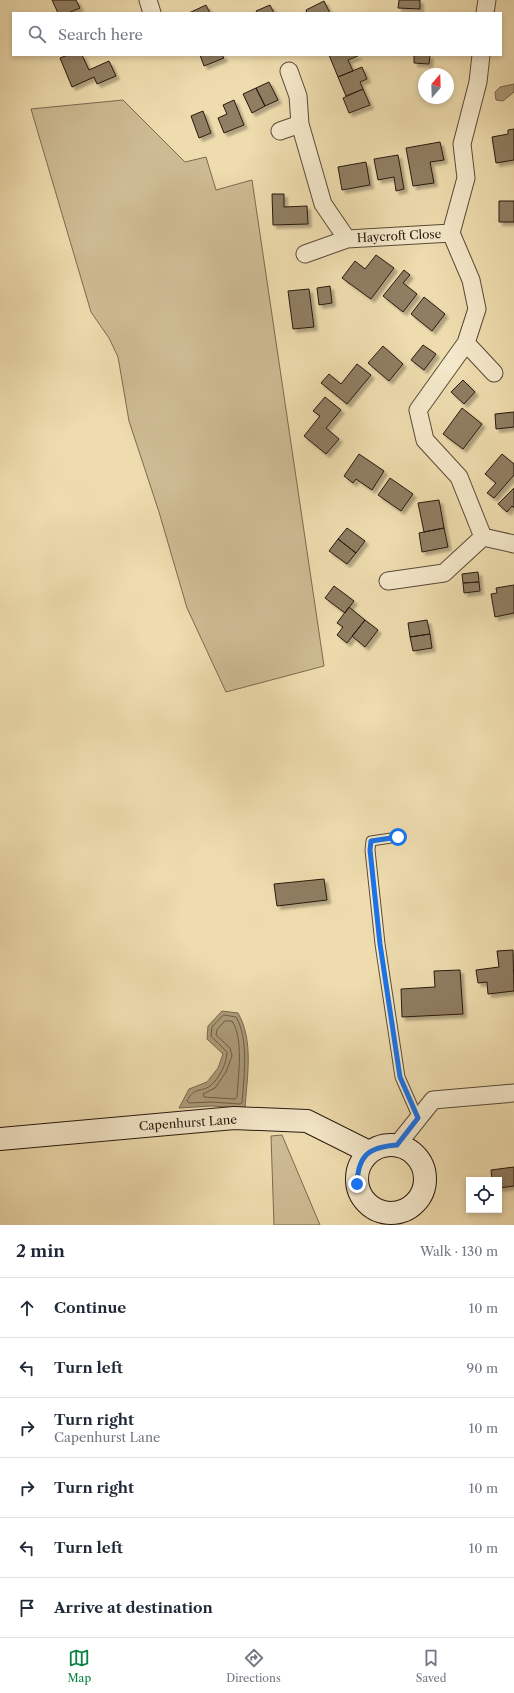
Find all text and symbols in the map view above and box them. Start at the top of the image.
search box [12,12,502,56]
icon: search [26,23,48,45]
text: Search here [58,25,143,44]
north arrow [418,68,454,104]
street label: Haycroft Close [356,226,442,245]
route start [389,828,407,846]
street label: Capenhurst Lane [138,1112,238,1133]
route end [348,1175,366,1193]
map controls [466,1177,502,1213]
button: locate [466,1177,502,1213]
text: 2 min [16,1241,65,1261]
text: Walk · 130 m [420,1243,498,1259]
icon: ahead [16,1297,38,1319]
text: Continue [54,1298,126,1317]
text: 10 m [469,1300,498,1316]
icon: left [16,1357,38,1379]
text: Turn left [54,1358,123,1377]
text: 90 m [467,1360,498,1376]
text: Turn right [54,1410,134,1429]
icon: right [16,1417,38,1439]
text: 10 m [469,1420,498,1436]
text: Capenhurst Lane [54,1429,160,1445]
icon: right [16,1477,38,1499]
text: Turn right [54,1478,134,1497]
text: 10 m [469,1480,498,1496]
icon: left [16,1537,38,1559]
text: Turn left [54,1538,123,1557]
text: 10 m [469,1540,498,1556]
icon: arrive [16,1597,38,1619]
text: Arrive at destination [54,1598,213,1617]
tab: Map [68,1647,91,1685]
tab: Directions [226,1647,281,1685]
tab: Saved [416,1647,446,1685]

